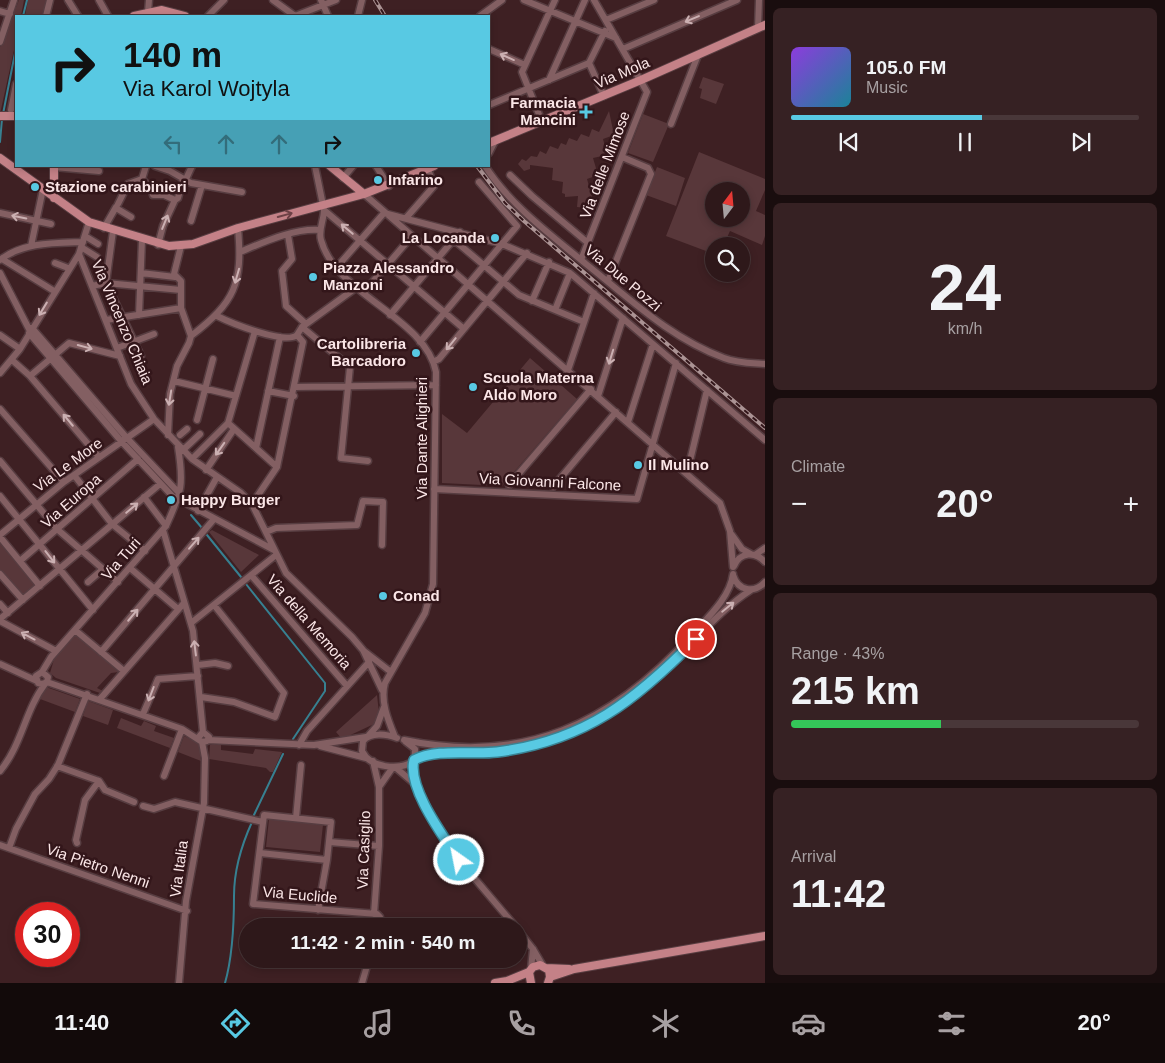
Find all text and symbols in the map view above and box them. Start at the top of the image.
one-way arrow [685,15,700,25]
icon: right [40,35,105,100]
text: 140 m [123,35,222,74]
one-way arrow [500,51,515,61]
street label: Via Mola [592,53,652,92]
text: 105.0 FM [866,57,946,78]
text: Via Karol Wojtyla [123,76,290,101]
text: Music [866,79,908,96]
place label: Farmacia Mancini [510,94,577,128]
marker: Farmacia Mancini [580,106,592,118]
street label: Via delle Mimose [576,109,633,221]
icon: previous [835,128,863,156]
icon: pause [951,128,979,156]
icon: next [1067,128,1095,156]
icon: left [159,130,187,158]
icon: ahead [212,130,240,158]
icon: ahead [265,130,293,158]
icon: right [318,130,346,158]
place label: Infarino [388,171,443,188]
marker: Infarino [372,174,384,186]
place label: Stazione carabinieri [45,178,187,195]
marker: Stazione carabinieri [29,181,41,193]
north arrow [705,182,750,228]
map controls [705,182,750,282]
one-way arrow [277,210,293,219]
one-way arrow [11,212,27,221]
one-way arrow [161,215,171,230]
one-way arrow [341,223,354,234]
place label: La Locanda [402,229,486,246]
marker: La Locanda [489,232,501,244]
button: search [705,237,750,282]
street label: Via Due Pozzi [582,241,665,314]
text: 24 [929,251,1001,324]
street label: Via Vincenzo Chiaia [89,257,157,387]
place label: Piazza Alessandro Manzoni [323,259,454,293]
one-way arrow [231,268,241,284]
marker: Piazza Alessandro Manzoni [307,271,319,283]
one-way arrow [38,302,48,316]
text: km/h [948,320,982,337]
place label: Cartolibreria Barcadoro [317,335,407,369]
one-way arrow [446,337,457,350]
one-way arrow [77,343,93,352]
marker: Cartolibreria Barcadoro [410,347,422,359]
one-way arrow [605,349,615,365]
place label: Scuola Materna Aldo Moro [483,369,595,403]
street label: Via Dante Alighieri [413,377,430,499]
marker: Scuola Materna Aldo Moro [467,381,479,393]
one-way arrow [165,390,175,406]
one-way arrow [62,413,73,426]
street label: Via Le More [30,434,105,495]
one-way arrow [215,442,225,456]
place label: Il Mulino [648,456,709,473]
text: Climate [791,458,845,475]
marker: Il Mulino [632,459,644,471]
street label: Via Giovanni Falcone [479,469,622,494]
street label: Via Europa [37,470,105,531]
text: 20° [936,483,994,525]
text: − [791,488,807,519]
text: + [1123,488,1139,519]
place label: Happy Burger [181,491,280,508]
marker: Happy Burger [165,494,177,506]
one-way arrow [125,502,138,513]
street label: Via Turi [98,534,144,583]
one-way arrow [188,536,200,549]
one-way arrow [44,550,55,563]
street label: Via della Memoria [264,571,356,673]
place label: Conad [393,587,440,604]
marker: Conad [377,590,389,602]
one-way arrow [721,601,734,612]
one-way arrow [127,608,138,621]
pin [675,618,717,660]
icon: arrive [682,625,710,653]
one-way arrow [21,631,36,640]
one-way arrow [190,641,200,657]
text: Range · 43% [791,645,884,662]
text: 215 km [791,670,920,712]
one-way arrow [146,685,155,701]
street label: Via Casiglio [354,810,373,890]
position arrow [432,833,484,885]
street label: Via Italia [166,839,191,898]
street label: Via Pietro Nenni [44,840,152,891]
text: Arrival [791,848,836,865]
text: 11:42 [791,873,886,915]
street label: Via Euclide [262,883,338,906]
speed limit sign: 30 [15,902,80,967]
text: 11:42 · 2 min · 540 m [291,932,475,953]
icon: directions [218,1006,253,1041]
icon: music [361,1006,396,1041]
icon: phone [504,1006,539,1041]
icon: climate [648,1006,683,1041]
icon: car [791,1006,826,1041]
icon: filters [934,1006,969,1041]
text: 11:40 [54,1010,109,1035]
text: 20° [1078,1010,1111,1035]

